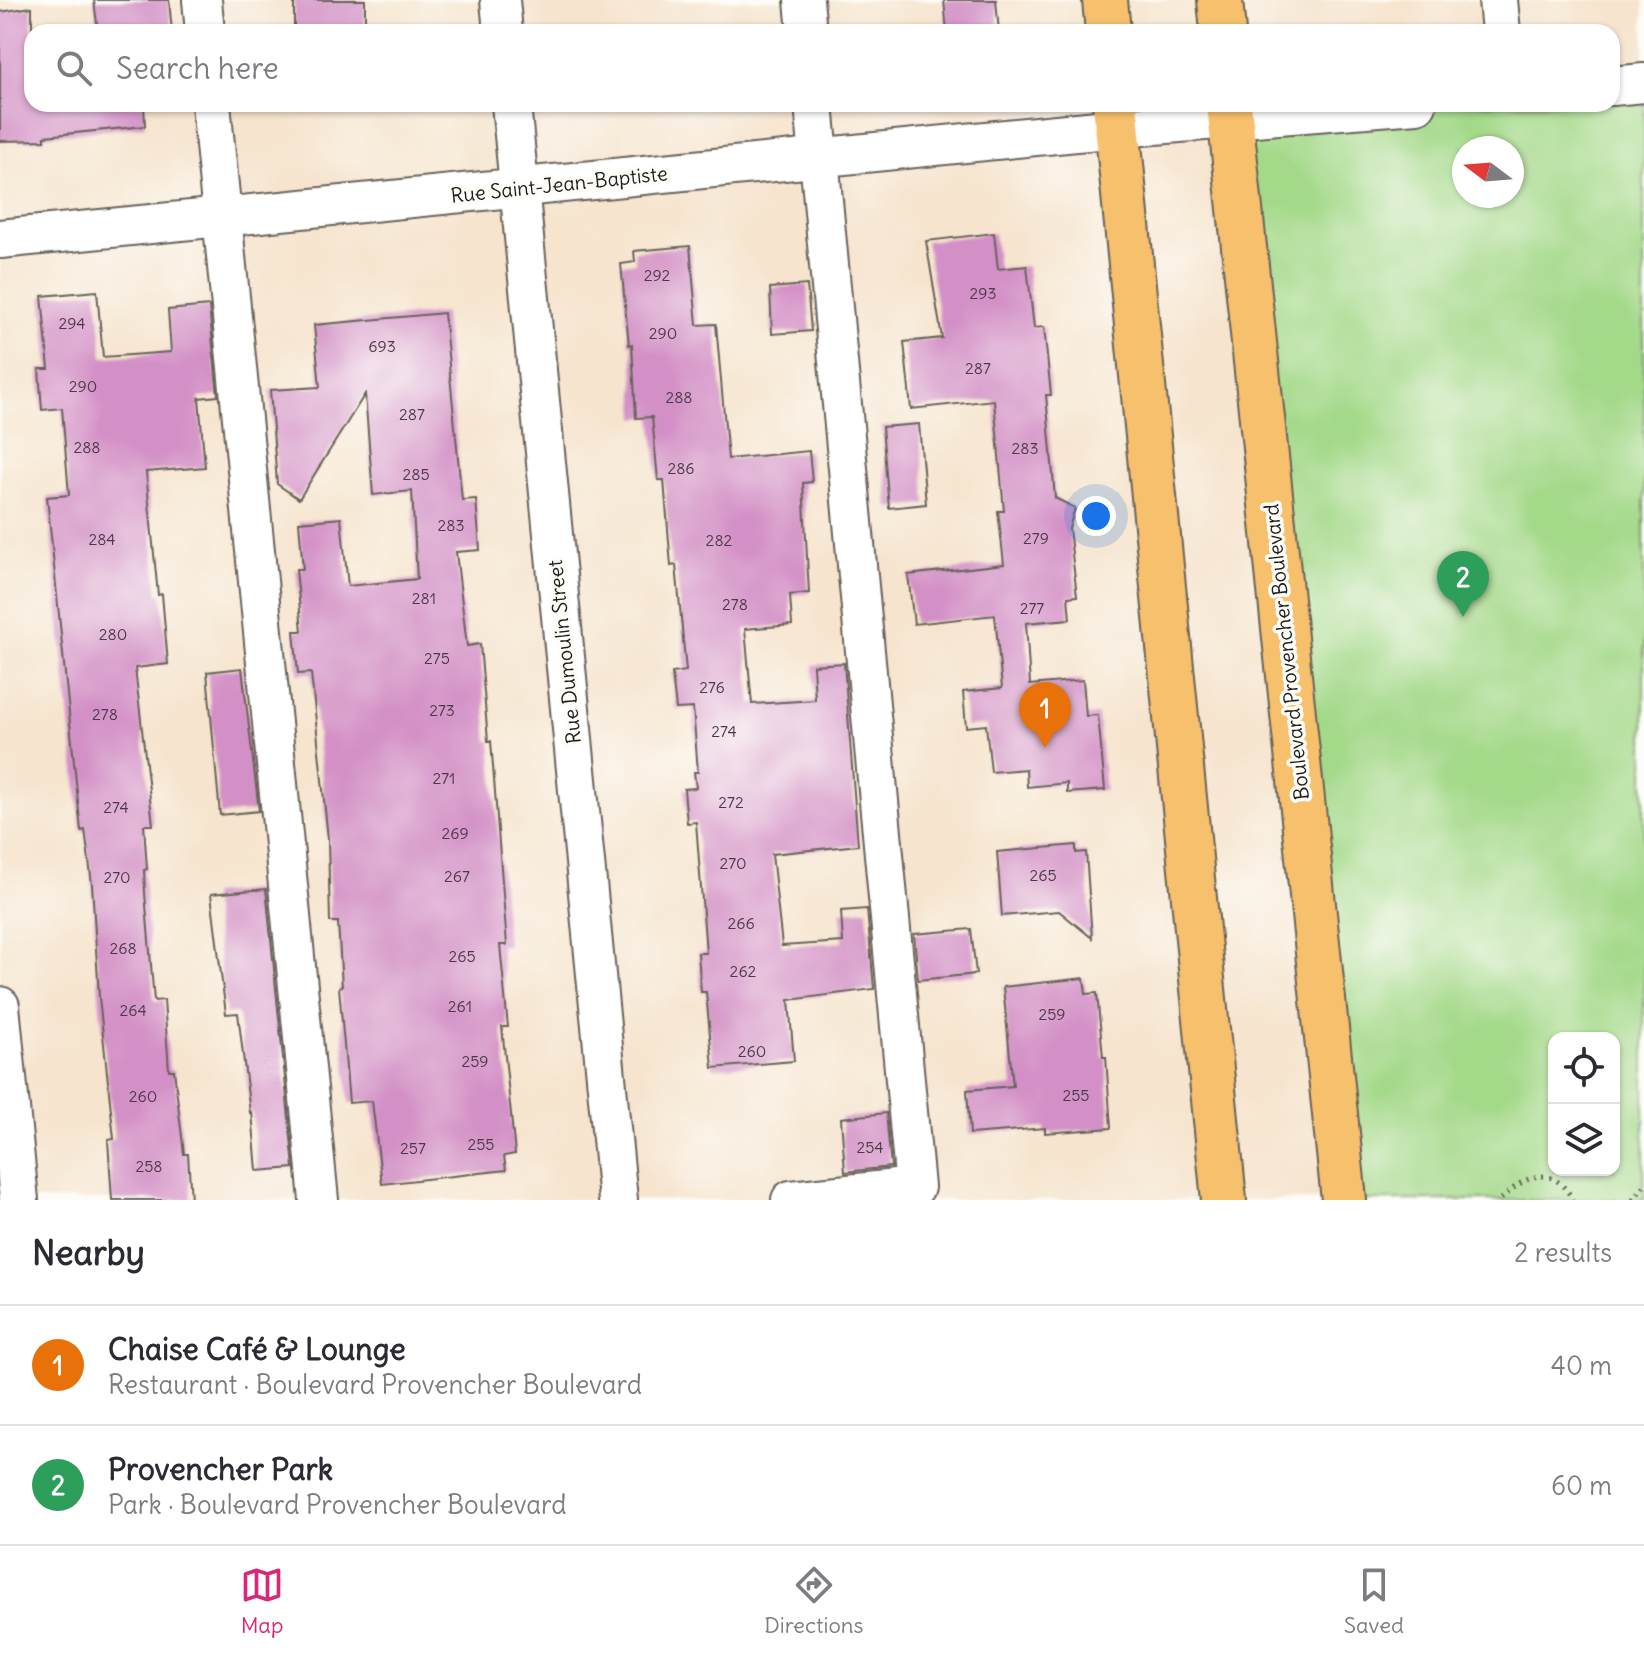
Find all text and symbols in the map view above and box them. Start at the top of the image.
search box [24,24,1620,112]
icon: search [52,46,96,90]
text: Search here [116,49,279,87]
north arrow [1452,136,1524,208]
street label: Rue Saint-Jean-Baptiste [449,160,669,208]
house number: 292 [644,265,671,285]
house number: 293 [969,283,997,303]
house number: 294 [58,313,86,333]
house number: 290 [649,323,677,343]
house number: 693 [368,336,396,356]
house number: 287 [965,358,991,378]
house number: 290 [69,376,97,396]
house number: 288 [665,387,693,407]
house number: 287 [399,404,425,424]
house number: 288 [73,437,101,457]
house number: 283 [1011,438,1039,458]
house number: 286 [667,458,695,478]
house number: 285 [402,464,430,484]
your location [1076,496,1116,536]
street label: Boulevard Provencher Boulevard [1258,503,1314,801]
house number: 283 [437,515,465,535]
house number: 279 [1023,528,1049,548]
house number: 284 [88,529,116,549]
house number: 282 [706,530,733,550]
pin: 2 [1437,551,1489,617]
street label: Rue Dumoulin Street [542,559,586,745]
house number: 281 [412,588,436,608]
house number: 278 [722,594,748,614]
house number: 277 [1020,598,1044,618]
house number: 280 [99,624,127,644]
house number: 275 [424,648,450,668]
house number: 276 [699,677,725,697]
pin: 1 [1019,682,1071,748]
house number: 273 [429,700,455,720]
house number: 278 [92,704,118,724]
house number: 274 [711,721,737,741]
house number: 271 [433,768,455,788]
house number: 272 [718,792,744,812]
house number: 274 [103,797,129,817]
house number: 269 [441,823,469,843]
house number: 270 [719,853,747,873]
house number: 265 [1029,865,1057,885]
house number: 267 [444,866,470,886]
house number: 270 [103,867,131,887]
house number: 266 [727,913,755,933]
house number: 268 [109,938,137,958]
house number: 265 [448,946,476,966]
house number: 262 [730,961,757,981]
house number: 261 [448,996,472,1016]
house number: 264 [119,1000,147,1020]
house number: 259 [1038,1004,1066,1024]
map controls [1548,1032,1620,1176]
button: locate [1548,1032,1620,1104]
house number: 260 [738,1041,766,1061]
house number: 259 [461,1051,489,1071]
house number: 255 [1062,1085,1090,1105]
house number: 260 [129,1086,157,1106]
button: layers [1548,1104,1620,1176]
house number: 255 [467,1134,495,1154]
house number: 254 [856,1137,884,1157]
house number: 257 [400,1138,426,1158]
house number: 258 [135,1156,163,1176]
text: Nearby [32,1231,145,1274]
text: 2 results [1514,1236,1612,1269]
text: Chaise Café & Lounge [108,1330,406,1368]
text: 1 [53,1349,63,1382]
text: 40 m [1551,1349,1612,1382]
text: Restaurant · Boulevard Provencher Boulevard [108,1368,642,1401]
text: Provencher Park [108,1450,333,1488]
text: 2 [51,1469,65,1502]
text: 60 m [1551,1469,1612,1502]
text: Park · Boulevard Provencher Boulevard [108,1488,567,1521]
tab: Map [240,1563,284,1639]
tab: Directions [764,1563,864,1639]
tab: Saved [1344,1563,1404,1639]

